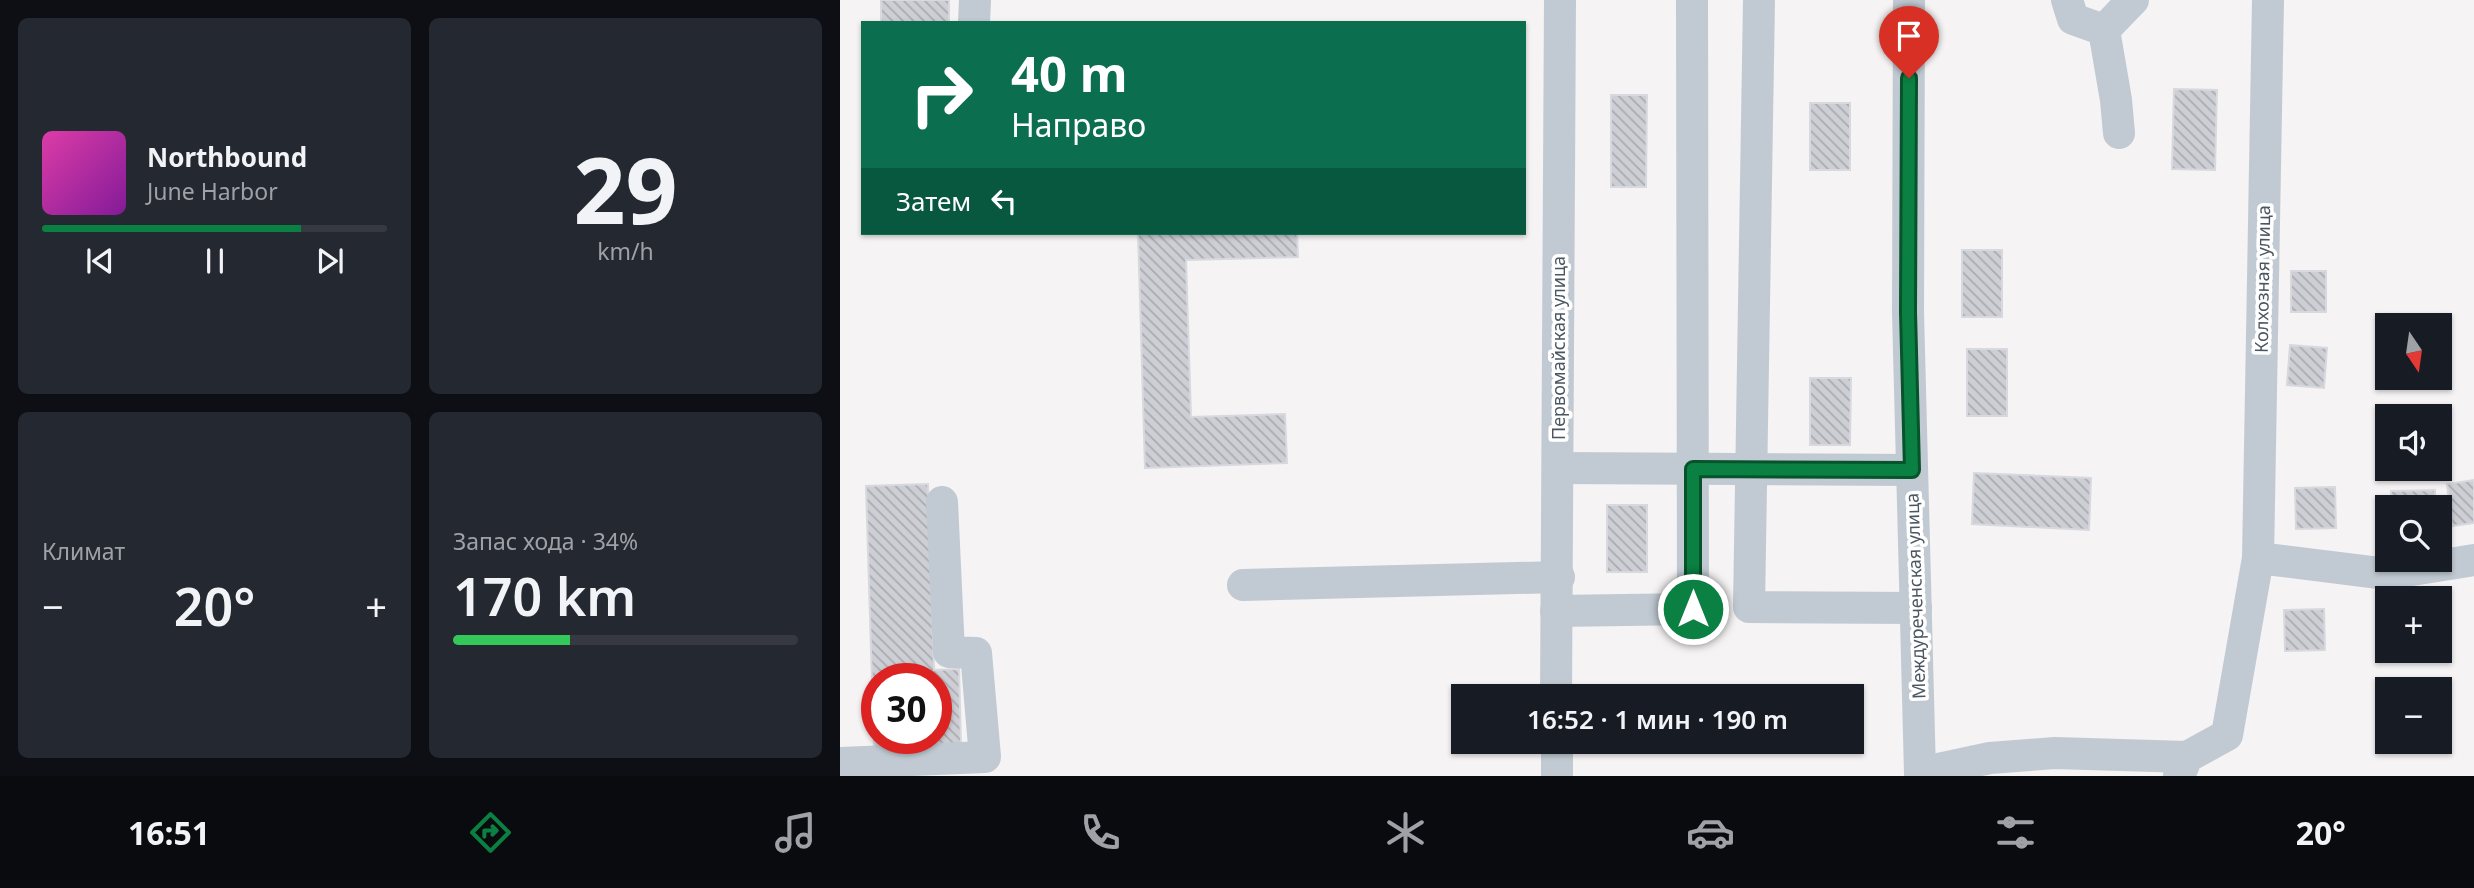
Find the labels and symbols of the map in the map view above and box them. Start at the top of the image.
pin [1879,6,1939,78]
street label: Колхозная улица [2249,205,2275,353]
street label: Первомайская улица [1546,256,1570,440]
north arrow [2375,313,2452,390]
street label: Междуреченская улица [1899,493,1931,699]
position arrow [1656,572,1730,646]
speed limit sign: 30 [861,663,952,754]

